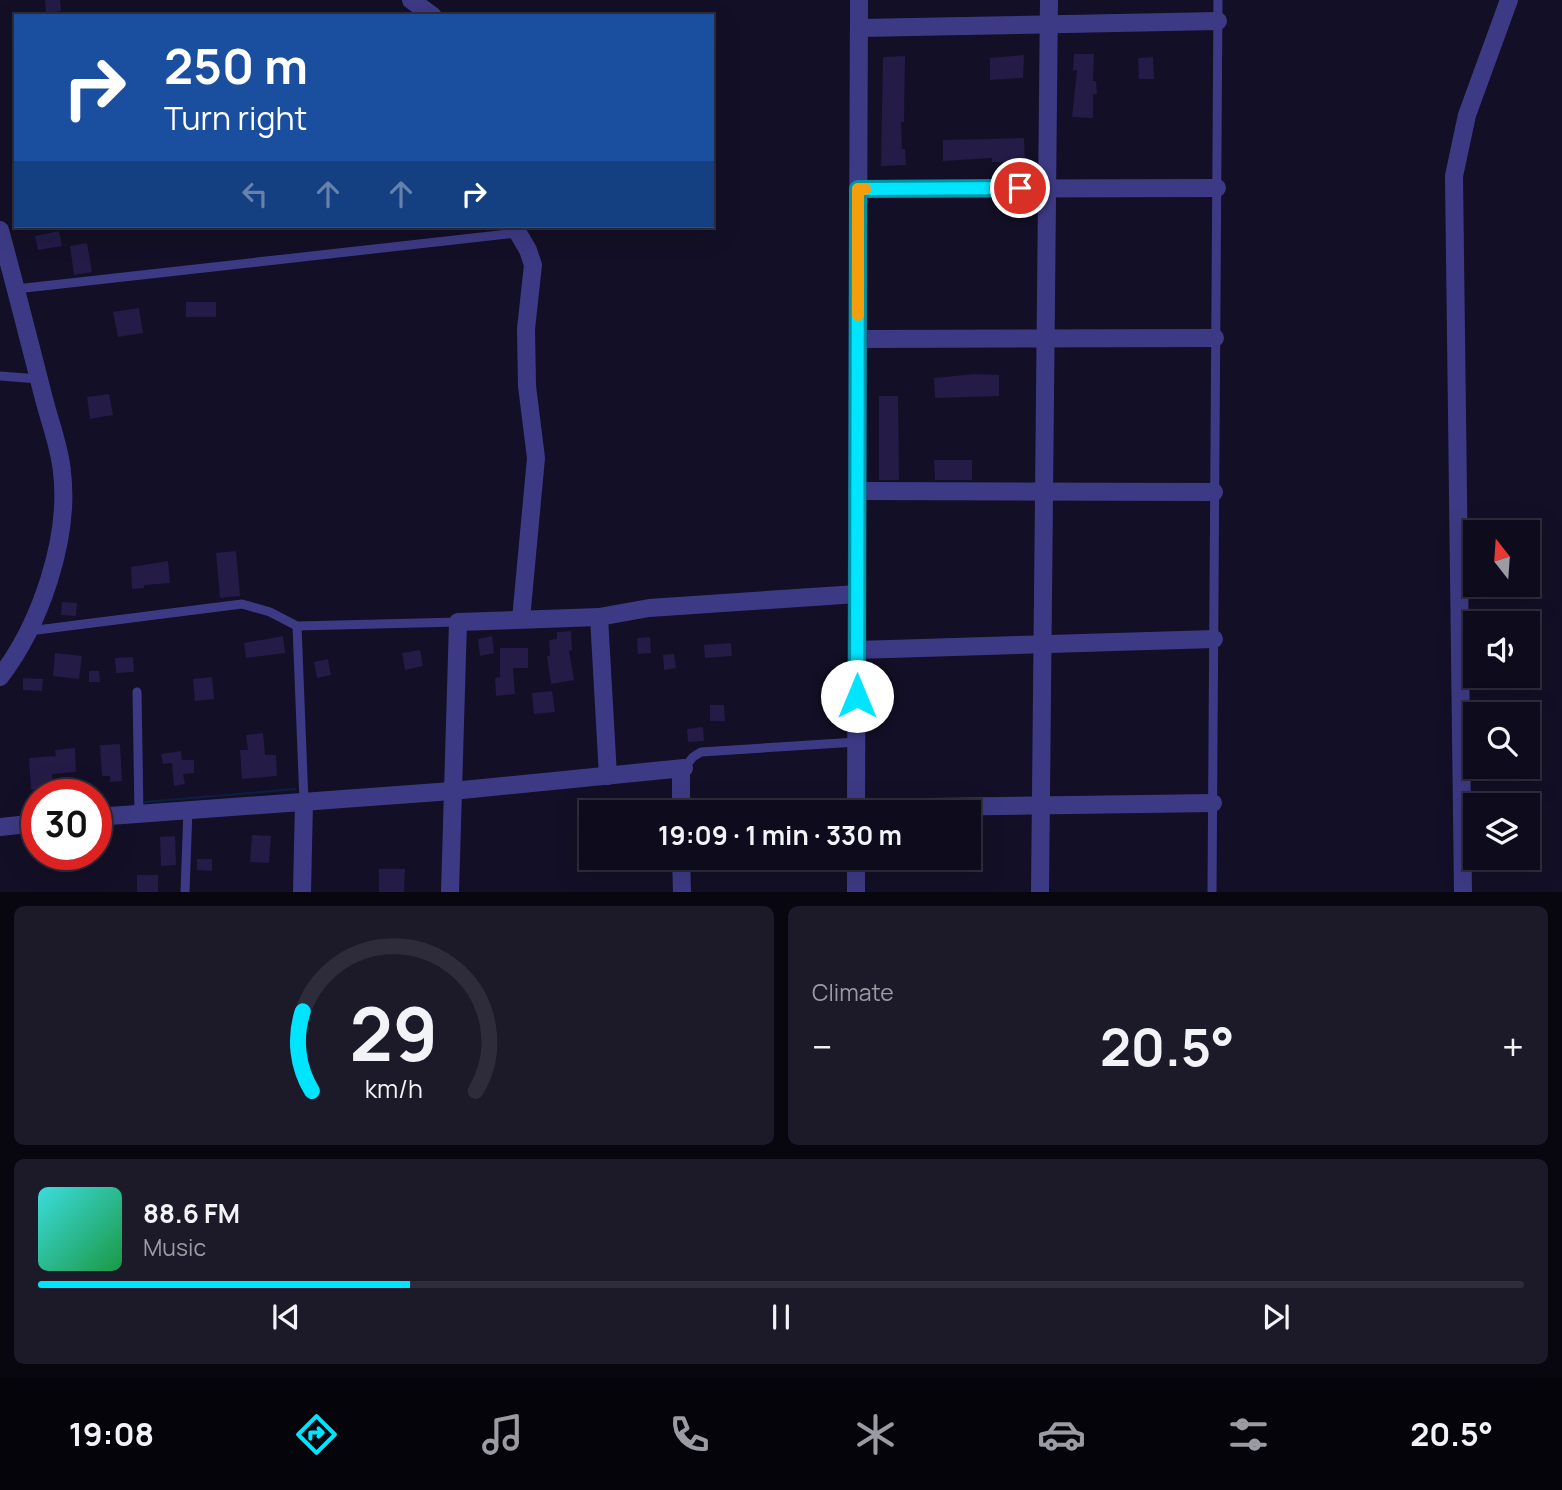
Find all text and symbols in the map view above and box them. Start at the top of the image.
text: 250 m [164,32,308,99]
icon: right [49,42,140,133]
text: Turn right [164,96,307,140]
pin [990,158,1050,218]
icon: arrive [1001,169,1039,207]
icon: left [236,175,274,213]
icon: ahead [309,175,347,213]
icon: ahead [382,175,420,213]
icon: right [455,175,493,213]
north arrow [1463,520,1540,597]
map controls [1463,520,1540,870]
button: sound [1463,611,1540,688]
position arrow [820,659,894,733]
button: search [1463,702,1540,779]
speed limit sign: 30 [21,779,112,870]
button: layers [1463,793,1540,870]
text: 19:09 · 1 min · 330 m [658,817,902,853]
text: Climate [812,976,894,1008]
text: 29 [350,984,438,1084]
text: 20.5° [1100,1011,1235,1082]
text: − [812,1020,833,1072]
text: + [1502,1020,1524,1072]
text: km/h [365,1071,423,1106]
text: 88.6 FM [143,1195,240,1231]
text: Music [143,1231,206,1263]
icon: previous [267,1298,305,1336]
icon: pause [762,1298,800,1336]
icon: next [1257,1298,1295,1336]
icon: directions [292,1410,341,1459]
icon: music [478,1410,527,1459]
icon: phone [665,1410,714,1459]
icon: climate [851,1410,900,1459]
icon: car [1037,1410,1086,1459]
icon: filters [1224,1410,1273,1459]
text: 19:08 [69,1412,154,1456]
text: 20.5° [1410,1412,1493,1456]

